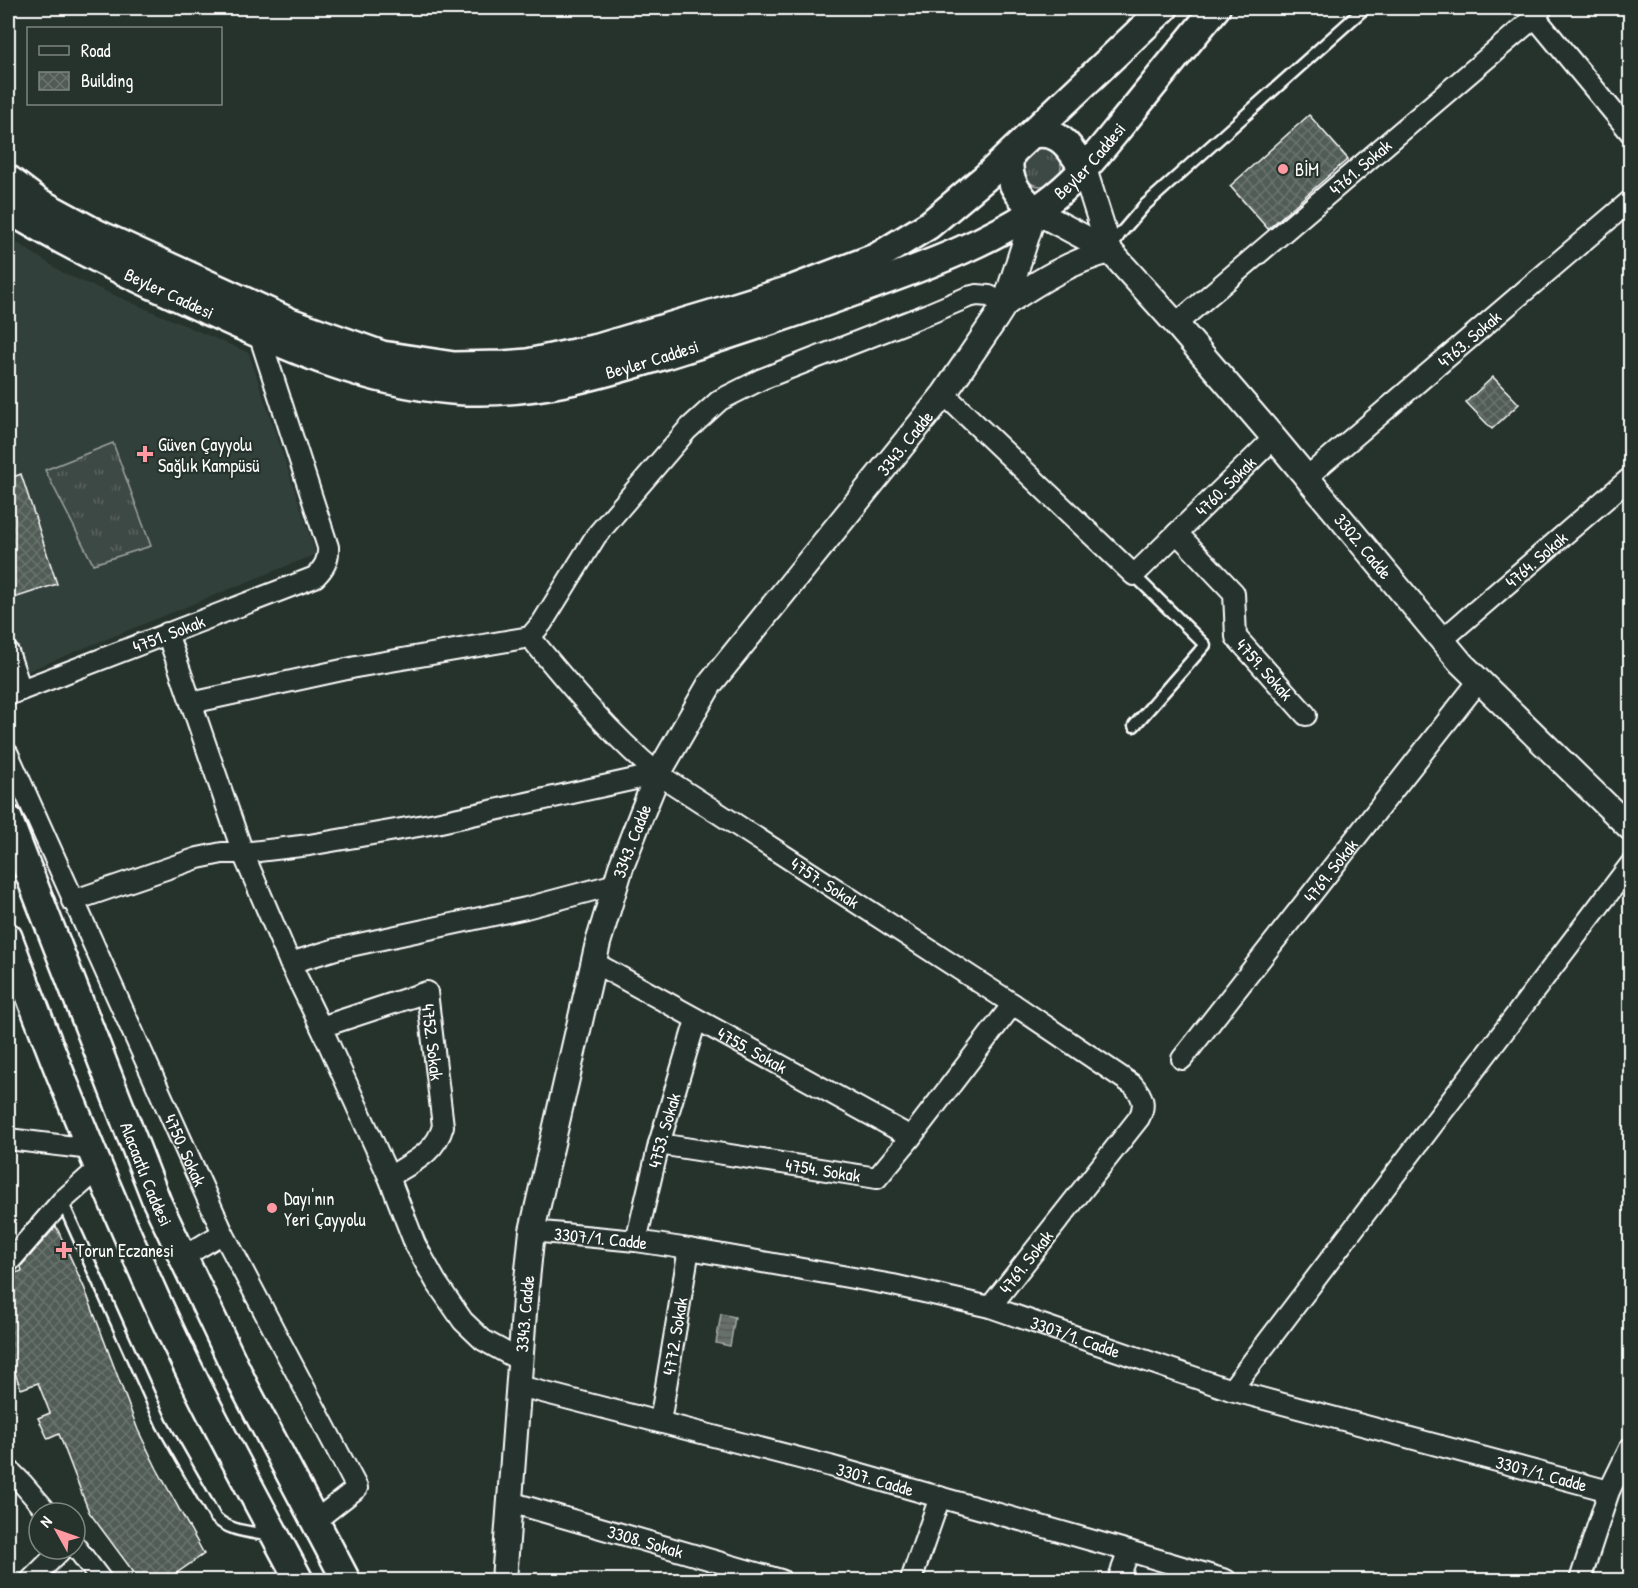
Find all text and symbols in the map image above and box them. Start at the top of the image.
legend [27,27,222,105]
text: Road [81,38,111,63]
text: Building [81,68,133,93]
street label: Beyler Caddesi [1048,117,1131,205]
street label: 4761. Sokak [1323,133,1397,201]
place label: BİM [1295,157,1319,182]
marker: BİM [1276,162,1290,176]
street label: Beyler Caddesi [121,261,218,325]
street label: 4763. Sokak [1432,304,1507,373]
street label: Beyler Caddesi [602,333,702,385]
street label: 3343. Cadde [871,405,939,481]
place label: Güven Çayyolu Sağlık Kampüsü [158,432,260,478]
marker: Güven Çayyolu Sağlık Kampüsü [136,445,154,463]
street label: 4760. Sokak [1189,450,1262,521]
street label: 3302. Cadde [1329,507,1398,584]
street label: 4764. Sokak [1499,525,1573,593]
street label: 4751. Sokak [129,608,209,658]
street label: 4759. Sokak [1230,633,1300,706]
street label: 3343. Cadde [606,800,657,881]
street label: 4769. Sokak [1297,833,1364,907]
street label: 4757. Sokak [786,851,865,914]
street label: 4752. Sokak [416,1002,450,1082]
street label: 4755. Sokak [713,1020,792,1079]
street label: 4753. Sokak [641,1089,686,1170]
street label: 4750. Sokak [159,1110,213,1191]
street label: Alacaatlı Caddesi [115,1118,179,1230]
street label: 4754. Sokak [784,1151,863,1188]
place label: Dayı'nın Yeri Çayyolu [284,1186,366,1232]
marker: Dayı'nın Yeri Çayyolu [265,1201,279,1215]
street label: 3307/1. Cadde [553,1221,649,1255]
street label: 4769. Sokak [993,1224,1059,1299]
place label: Torun Eczanesi [76,1238,174,1263]
marker: Torun Eczanesi [57,1243,71,1257]
street label: 3343. Cadde [509,1274,540,1353]
street label: 4772. Sokak [656,1295,693,1377]
street label: 3307/1. Cadde [1027,1309,1124,1363]
street label: 3307/1. Cadde [1493,1449,1590,1497]
street label: 3307. Cadde [834,1456,917,1502]
north arrow [27,1501,87,1561]
text: N [34,1511,57,1532]
street label: 3308. Sokak [605,1518,687,1564]

